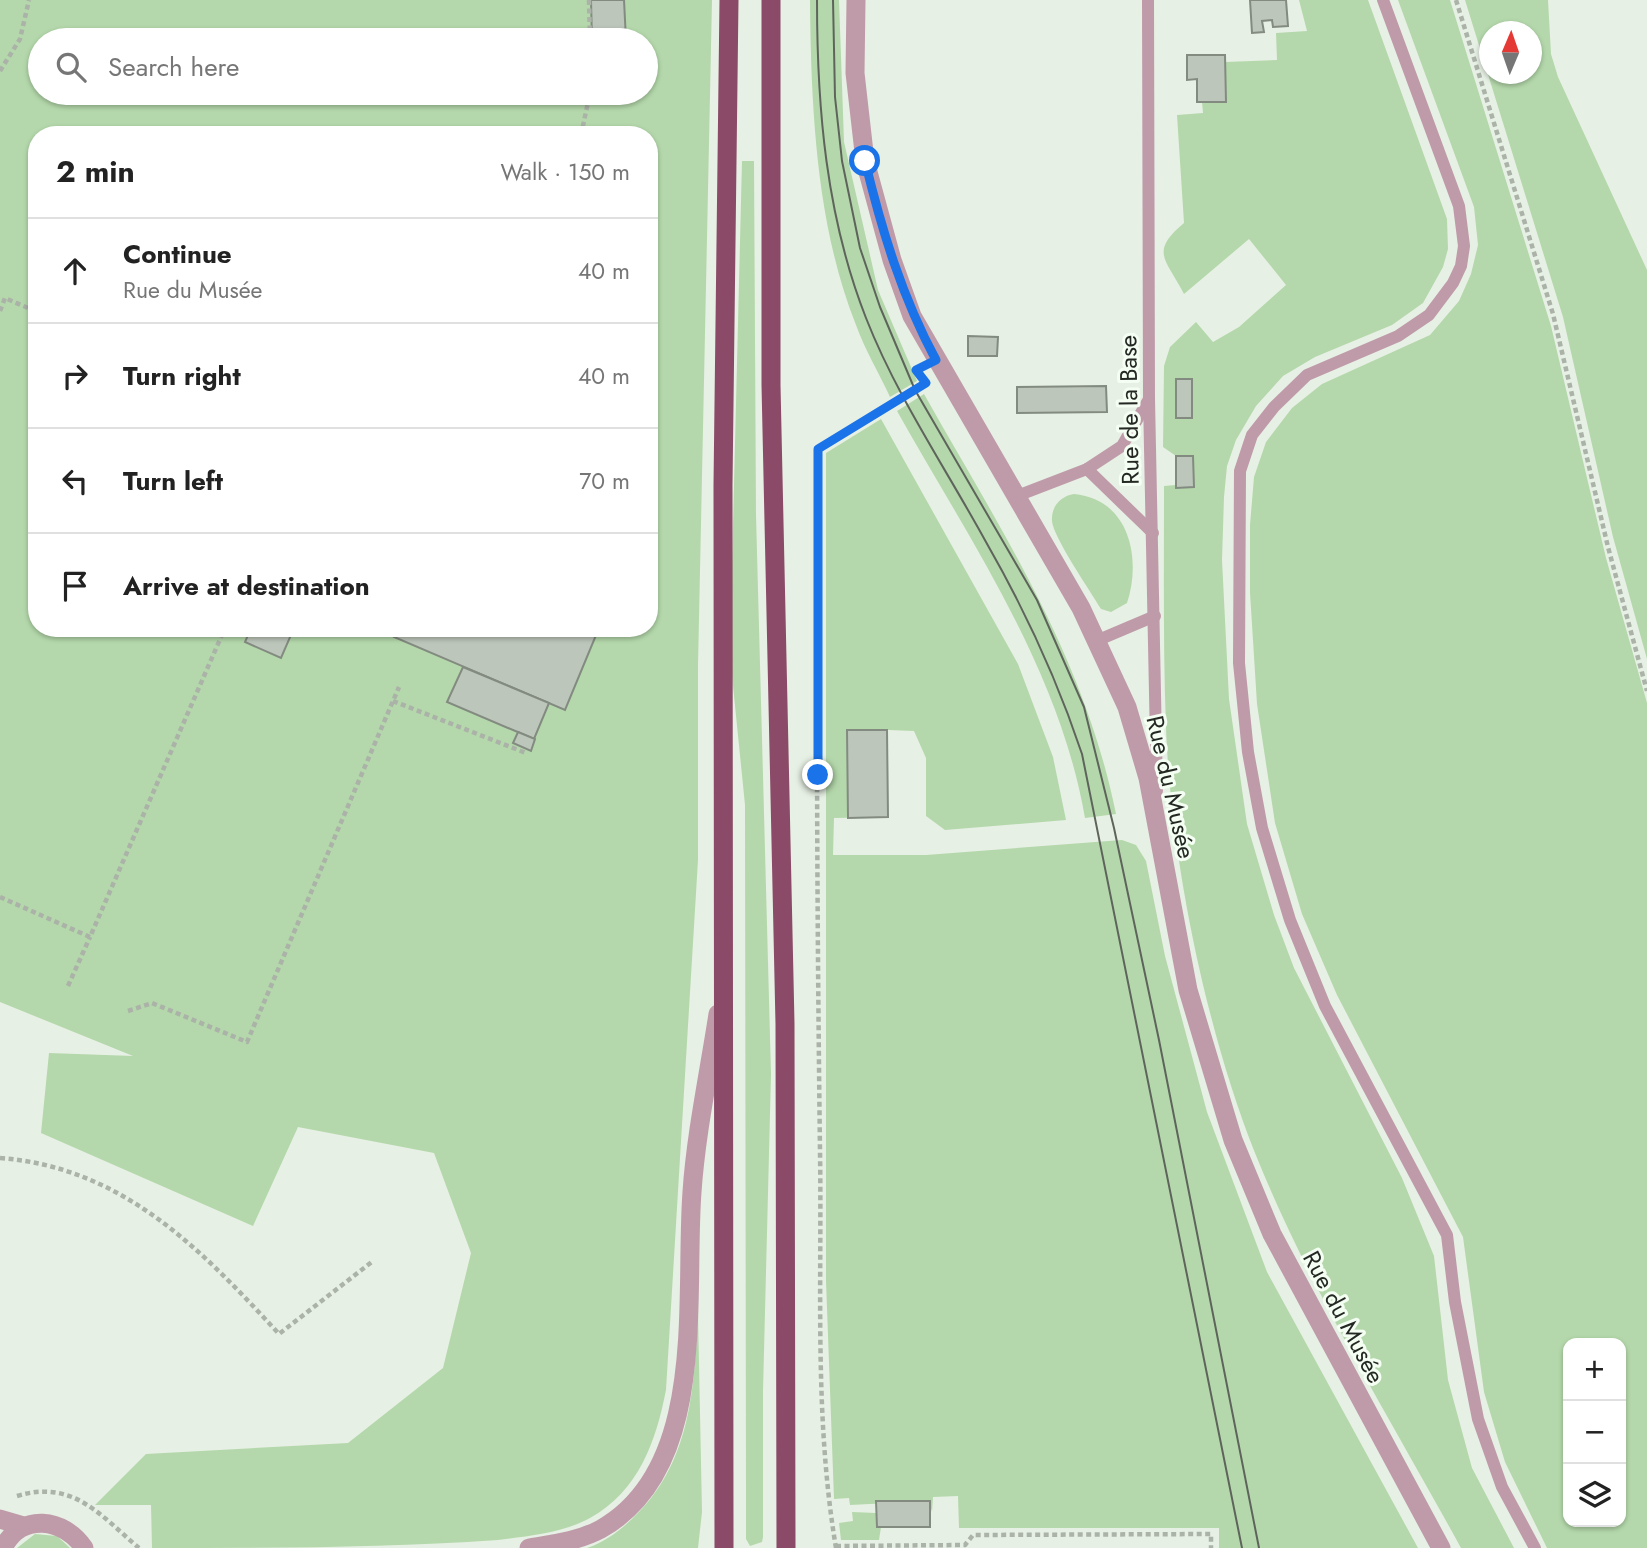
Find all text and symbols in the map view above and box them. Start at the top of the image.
north arrow [1479,21,1542,84]
search box [28,28,658,105]
icon: search [52,48,90,86]
text: Search here [108,48,240,86]
route start [849,145,880,176]
text: 2 min [56,150,135,193]
text: Walk · 150 m [500,155,630,189]
text: Continue [123,235,232,273]
icon: ahead [56,252,94,290]
text: 40 m [578,254,630,288]
text: Rue du Musée [123,273,262,307]
street label: Rue de la Base [1110,335,1148,485]
icon: right [56,357,94,395]
text: Turn right [123,357,241,395]
text: 40 m [578,359,630,393]
icon: left [56,462,94,500]
text: Turn left [123,462,223,500]
text: 70 m [579,464,630,498]
icon: arrive [56,567,94,605]
text: Arrive at destination [123,567,370,605]
street label: Rue du Musée [1138,712,1204,862]
route end [802,759,833,790]
street label: Rue du Musée [1294,1245,1394,1389]
map controls [1563,1338,1626,1527]
button: + [1563,1338,1626,1401]
button: − [1563,1401,1626,1464]
button: layers [1563,1464,1626,1527]

